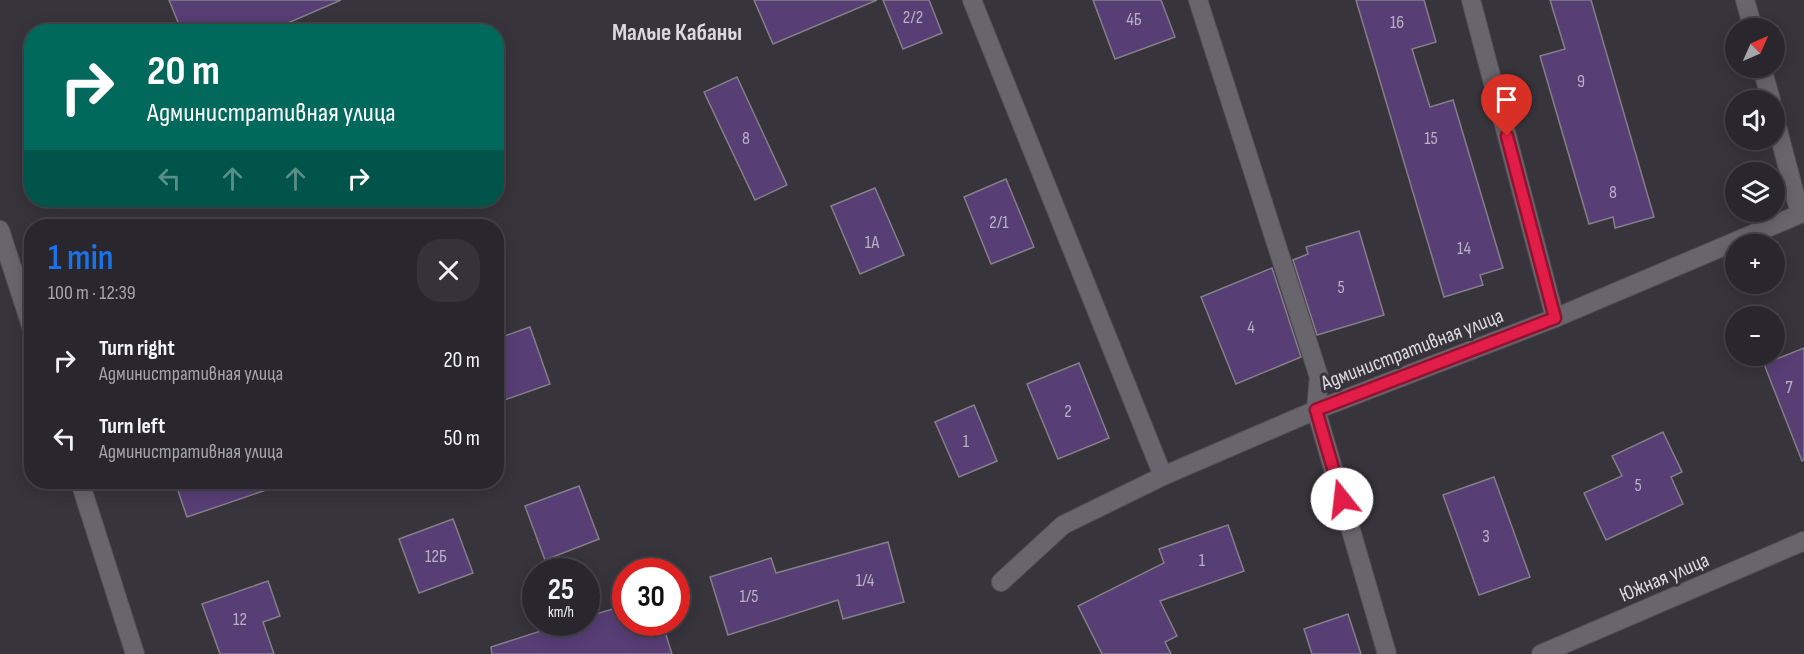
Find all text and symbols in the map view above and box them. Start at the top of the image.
house number: 2/2 [903,7,923,28]
house number: 4Б [1126,9,1142,30]
house number: 16 [1390,12,1404,33]
district label: Малые Кабаны [612,18,742,47]
north arrow [1725,18,1785,78]
map controls [1725,18,1785,366]
text: 20 m [147,46,220,97]
icon: right [48,48,126,126]
house number: 9 [1577,71,1585,92]
pin [1481,74,1532,136]
icon: arrive [1490,83,1523,116]
button: sound [1725,90,1785,150]
text: Административная улица [147,97,396,129]
house number: 8 [742,128,750,149]
house number: 15 [1424,128,1438,149]
icon: left [153,162,186,195]
icon: ahead [216,162,249,195]
icon: ahead [279,162,312,195]
icon: right [342,162,375,195]
button: layers [1725,162,1785,222]
house number: 8 [1609,182,1617,203]
house number: 2/1 [989,212,1009,233]
house number: 1А [865,232,879,253]
button: + [1725,234,1785,294]
text: 1 min [48,237,113,280]
house number: 14 [1457,238,1471,259]
button: close [417,239,480,302]
house number: 5 [1337,277,1345,298]
text: 100 m · 12:39 [48,281,136,305]
street label: Административная улица [1316,303,1507,396]
button: − [1725,306,1785,366]
house number: 4 [1247,317,1255,338]
text: Turn right [99,335,175,362]
icon: right [48,344,81,377]
text: 20 m [444,347,480,374]
text: Административная улица [99,362,283,386]
house number: 7 [1785,377,1793,398]
house number: 2 [1064,401,1072,422]
text: Turn left [99,413,165,440]
icon: left [48,422,81,455]
text: 50 m [444,425,480,452]
house number: 1 [963,431,970,452]
text: Административная улица [99,440,283,464]
position arrow [1310,467,1374,531]
house number: 5 [1634,475,1642,496]
house number: 3 [1482,526,1490,547]
house number: 12Б [425,546,447,567]
street label: Южная улица [1616,547,1713,607]
house number: 1 [1199,550,1206,571]
speed limit sign: 30 [612,558,690,636]
house number: 1/4 [856,570,875,591]
text: 25 [548,572,574,608]
house number: 1/5 [739,586,759,607]
text: km/h [548,603,574,622]
house number: 12 [233,609,247,630]

